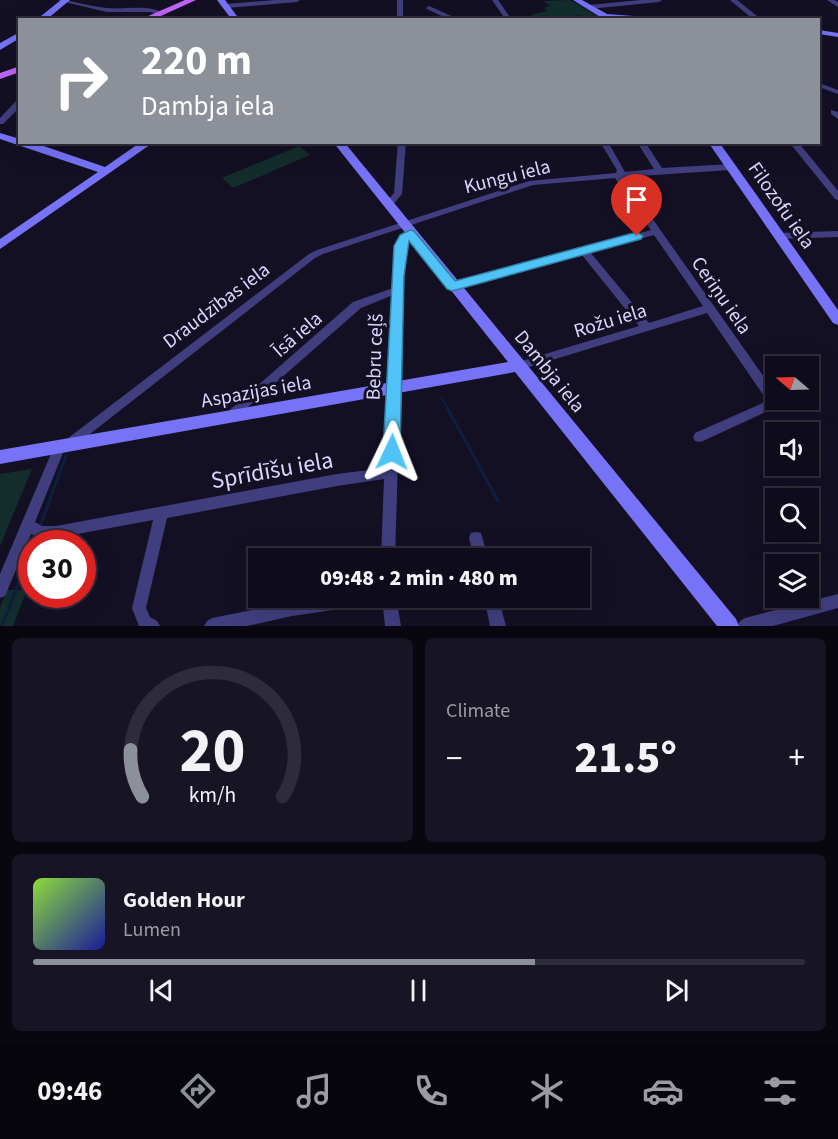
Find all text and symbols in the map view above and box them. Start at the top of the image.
text: 220 m [141,31,252,91]
icon: right [42,42,120,120]
text: Dambja iela [141,87,275,126]
street label: Kungu iela [461,153,553,201]
street label: Filozofu iela [741,156,821,255]
pin [611,174,662,236]
icon: arrive [620,183,653,216]
street label: Ceriņu iela [684,251,758,340]
street label: Draudzības iela [157,256,276,355]
street label: Rožu iela [570,297,650,345]
street label: Īsā iela [266,305,329,365]
street label: Bebru ceļš [359,313,391,401]
street label: Dambja iela [507,324,591,419]
north arrow [765,356,819,410]
map controls [765,356,819,608]
street label: Aspazijas iela [199,369,313,415]
position arrow [360,420,424,484]
button: sound [765,422,819,476]
street label: Sprīdīšu iela [208,443,336,498]
button: search [765,488,819,542]
speed limit sign: 30 [18,530,96,608]
button: layers [765,554,819,608]
text: 09:48 · 2 min · 480 m [320,562,518,594]
text: Climate [446,697,510,725]
text: 20 [180,707,245,796]
text: 21.5° [574,726,677,790]
text: − [446,735,462,782]
text: + [789,735,805,782]
text: km/h [189,780,236,811]
text: Golden Hour [123,884,245,916]
text: Lumen [123,916,181,944]
icon: previous [145,974,178,1007]
icon: pause [402,974,435,1007]
icon: next [660,974,693,1007]
icon: directions [177,1070,219,1112]
icon: music [293,1070,335,1112]
icon: phone [410,1070,452,1112]
icon: climate [526,1070,568,1112]
icon: car [642,1070,684,1112]
icon: filters [759,1070,801,1112]
text: 09:46 [37,1072,102,1111]

